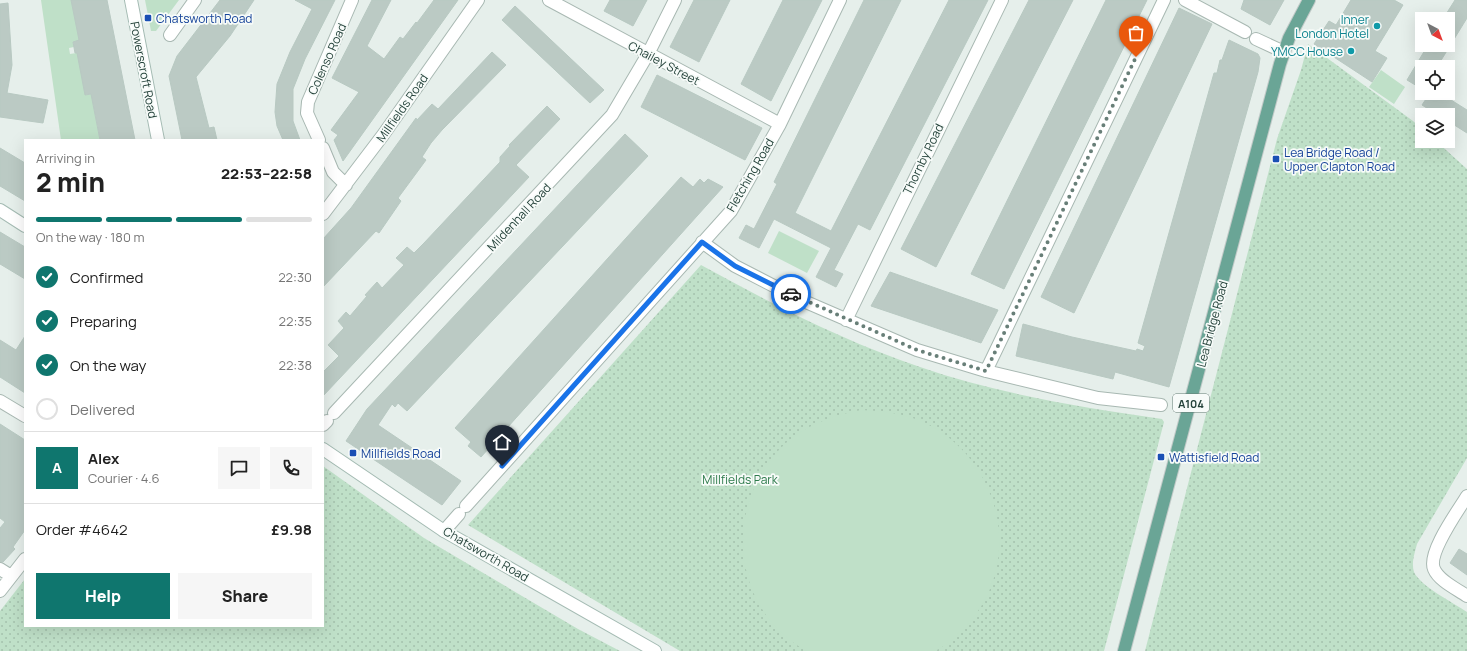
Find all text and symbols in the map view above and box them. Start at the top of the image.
place label: Chatsworth Road [156,10,252,27]
place label: Inner London Hotel [1295,11,1370,42]
north arrow [1415,12,1455,52]
map controls [1415,12,1455,148]
marker: Chatsworth Road [143,13,153,23]
pin [1119,16,1153,57]
street label: Powerscroft Road [126,20,162,120]
street label: Colenso Road [304,21,350,97]
marker: Inner London Hotel [1372,21,1382,31]
icon: bag [1125,22,1147,44]
street label: Chailey Street [625,37,703,89]
place label: YMCC House [1271,43,1343,60]
marker: YMCC House [1346,46,1356,56]
button: locate [1415,60,1455,100]
street label: Millfields Road [372,70,432,146]
button: layers [1415,108,1455,148]
street label: Thornby Road [899,121,947,197]
street label: Fletching Road [722,135,778,215]
place label: Lea Bridge Road / Upper Clapton Road [1284,144,1395,175]
text: Arriving in [36,149,95,167]
marker: Lea Bridge Road / Upper Clapton Road [1271,154,1281,164]
text: 22:53–22:58 [221,163,312,184]
text: 2 min [36,164,105,200]
street label: Mildenhall Road [483,179,555,255]
text: On the way · 180 m [36,228,144,246]
icon: check [36,266,58,288]
text: Confirmed [70,267,143,288]
text: 22:30 [278,268,312,286]
courier [771,274,811,314]
street label: Lea Bridge Road [1192,279,1232,369]
icon: car [780,283,802,305]
icon: check [36,310,58,332]
text: Preparing [70,311,137,332]
text: 22:35 [279,312,312,330]
icon: check [36,354,58,376]
text: On the way [70,355,146,376]
text: 22:38 [279,356,312,374]
road number: A104 [1173,394,1209,412]
text: Delivered [70,399,135,420]
pin [485,425,519,466]
icon: home [491,431,513,453]
place label: Millfields Road [361,445,441,462]
button: chat [218,447,260,489]
button: phone [270,447,312,489]
text: Alex [88,448,119,469]
marker: Millfields Road [348,448,358,458]
place label: Wattisfield Road [1169,449,1259,466]
marker: Wattisfield Road [1156,452,1166,462]
text: A [52,457,62,478]
text: Courier · 4.6 [88,469,160,487]
park label: Millfields Park [702,471,779,488]
text: Order #4642 [36,519,128,540]
text: £9.98 [271,519,312,540]
street label: Chatsworth Road [440,523,532,585]
button: Help [36,573,170,619]
button: Share [178,573,312,619]

